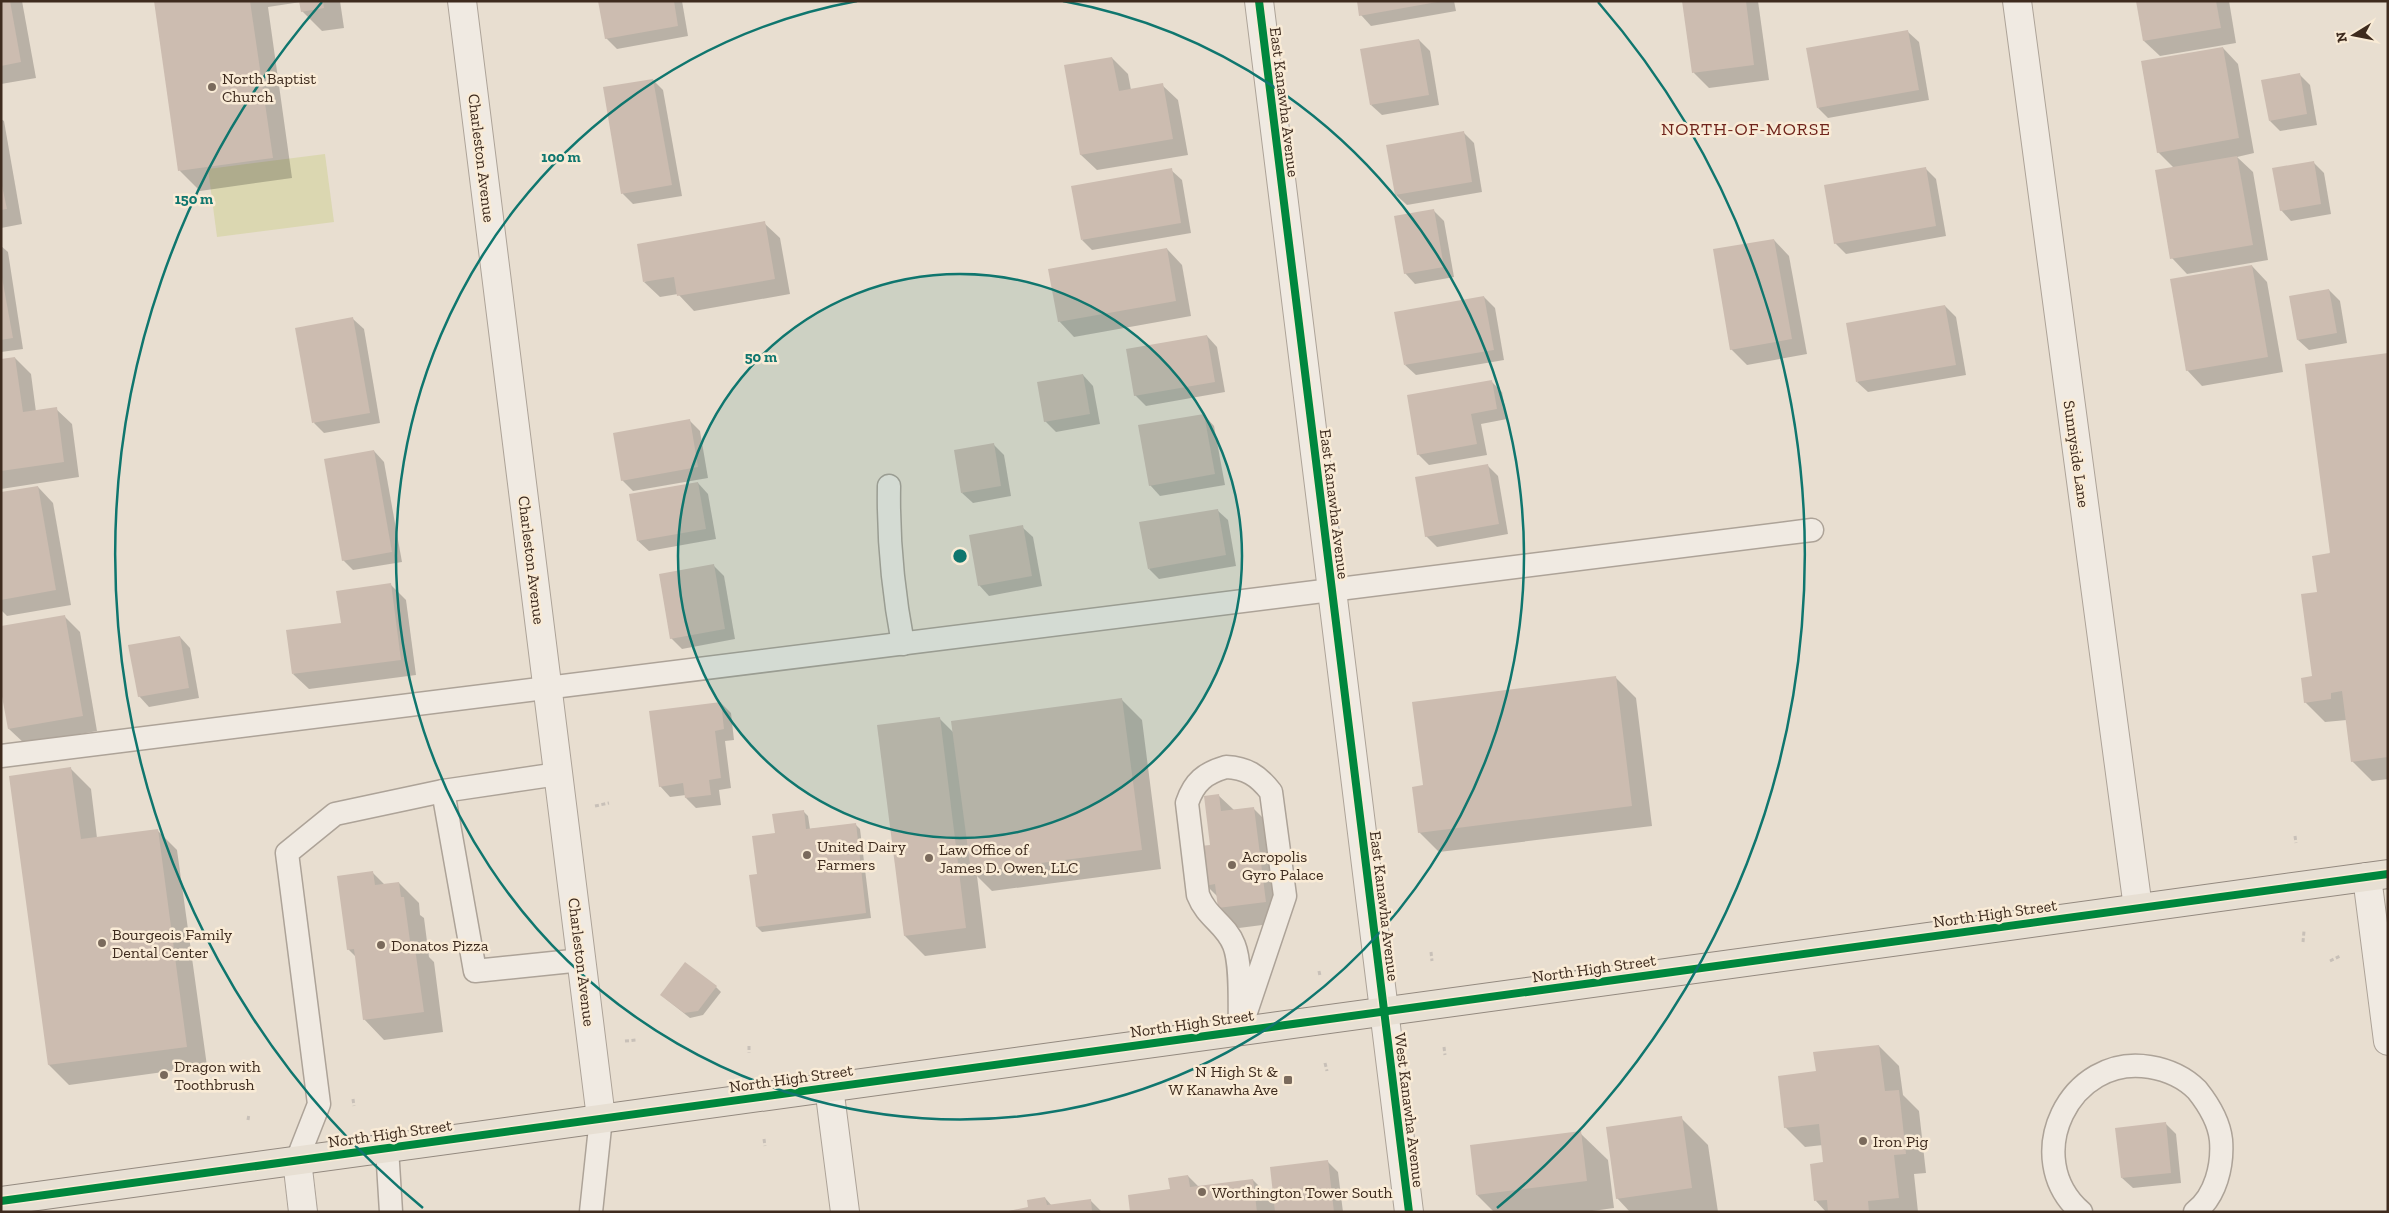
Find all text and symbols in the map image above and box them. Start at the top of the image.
north arrow [2329,10,2379,60]
street label: East Kanawha Avenue [1266,26,1303,178]
text: N [2332,30,2351,44]
place label: North Baptist Church [222,69,316,106]
marker: North Baptist Church [206,81,218,93]
street label: Charleston Avenue [464,93,499,224]
district label: NORTH-OF-MORSE [1661,118,1831,140]
text: 100 m [541,148,581,166]
text: 150 m [175,190,213,208]
text: 50 m [745,348,777,366]
street label: Sunnyside Lane [2060,399,2093,509]
street label: East Kanawha Avenue [1316,428,1353,580]
street label: Charleston Avenue [514,495,549,626]
centre of rings [951,547,969,565]
street label: East Kanawha Avenue [1366,830,1403,982]
place label: United Dairy Farmers [817,837,907,874]
place label: Law Office of James D. Owen, LLC [939,840,1078,877]
place label: Acropolis Gyro Palace [1242,847,1324,884]
marker: United Dairy Farmers [801,849,813,861]
marker: Law Office of James D. Owen, LLC [923,852,935,864]
marker: Acropolis Gyro Palace [1226,859,1238,871]
street label: North High Street [1932,895,2058,932]
street label: Charleston Avenue [564,897,599,1028]
place label: Bourgeois Family Dental Center [112,925,233,962]
place label: Donatos Pizza [391,936,489,955]
marker: Bourgeois Family Dental Center [96,937,108,949]
marker: Donatos Pizza [375,939,387,951]
street label: North High Street [1531,950,1657,987]
street label: North High Street [1129,1005,1255,1042]
street label: West Kanawha Avenue [1391,1032,1428,1188]
place label: Dragon with Toothbrush [174,1057,261,1094]
street label: North High Street [728,1060,854,1097]
place label: N High St & W Kanawha Ave [1168,1062,1278,1099]
marker: Dragon with Toothbrush [158,1069,170,1081]
marker: N High St & W Kanawha Ave [1282,1074,1294,1086]
street label: North High Street [327,1115,453,1152]
place label: Iron Pig [1873,1132,1929,1151]
marker: Iron Pig [1857,1135,1869,1147]
place label: Worthington Tower South [1212,1183,1392,1202]
marker: Worthington Tower South [1196,1186,1208,1198]

